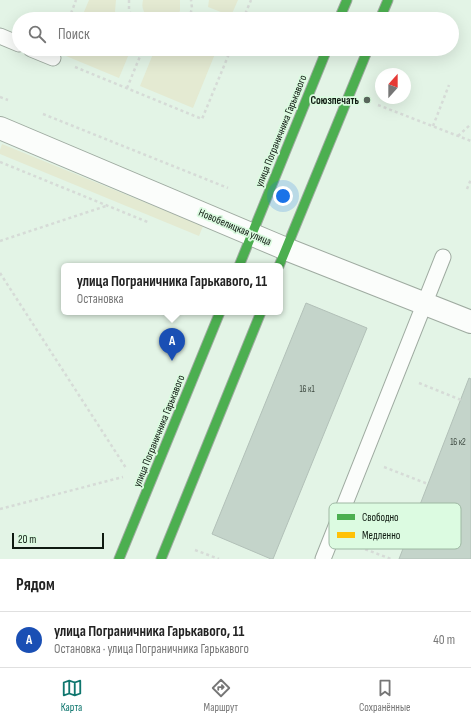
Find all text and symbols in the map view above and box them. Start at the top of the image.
search box [12,12,459,56]
icon: search [26,23,48,45]
text: Поиск [58,25,90,44]
north arrow [375,68,411,104]
street label: улица Пограничника Гарькавого [253,73,310,189]
place label: Союзпечать [310,94,359,107]
marker: Союзпечать [362,95,372,105]
your location [273,186,293,206]
street label: Новобелицкая улица [197,206,273,248]
popup [61,263,283,315]
text: улица Пограничника Гарькавого, 11 [77,272,267,291]
text: Остановка [77,291,123,307]
pin: A [159,328,185,361]
street label: улица Пограничника Гарькавого [131,373,188,489]
house number: 16 к1 [299,384,315,395]
house number: 16 к2 [450,437,466,448]
legend [329,503,461,549]
text: Свободно [362,511,399,524]
text: Медленно [362,529,401,542]
scale bar [12,531,104,550]
text: 20 m [18,533,36,546]
text: Рядом [16,575,55,595]
text: улица Пограничника Гарькавого, 11 [54,622,244,641]
text: A [26,632,32,648]
text: 40 m [433,632,455,648]
text: Остановка · улица Пограничника Гарькавого [54,641,249,657]
tab: Карта [61,677,83,714]
tab: Маршрут [204,677,238,714]
tab: Сохранённые [359,677,410,714]

